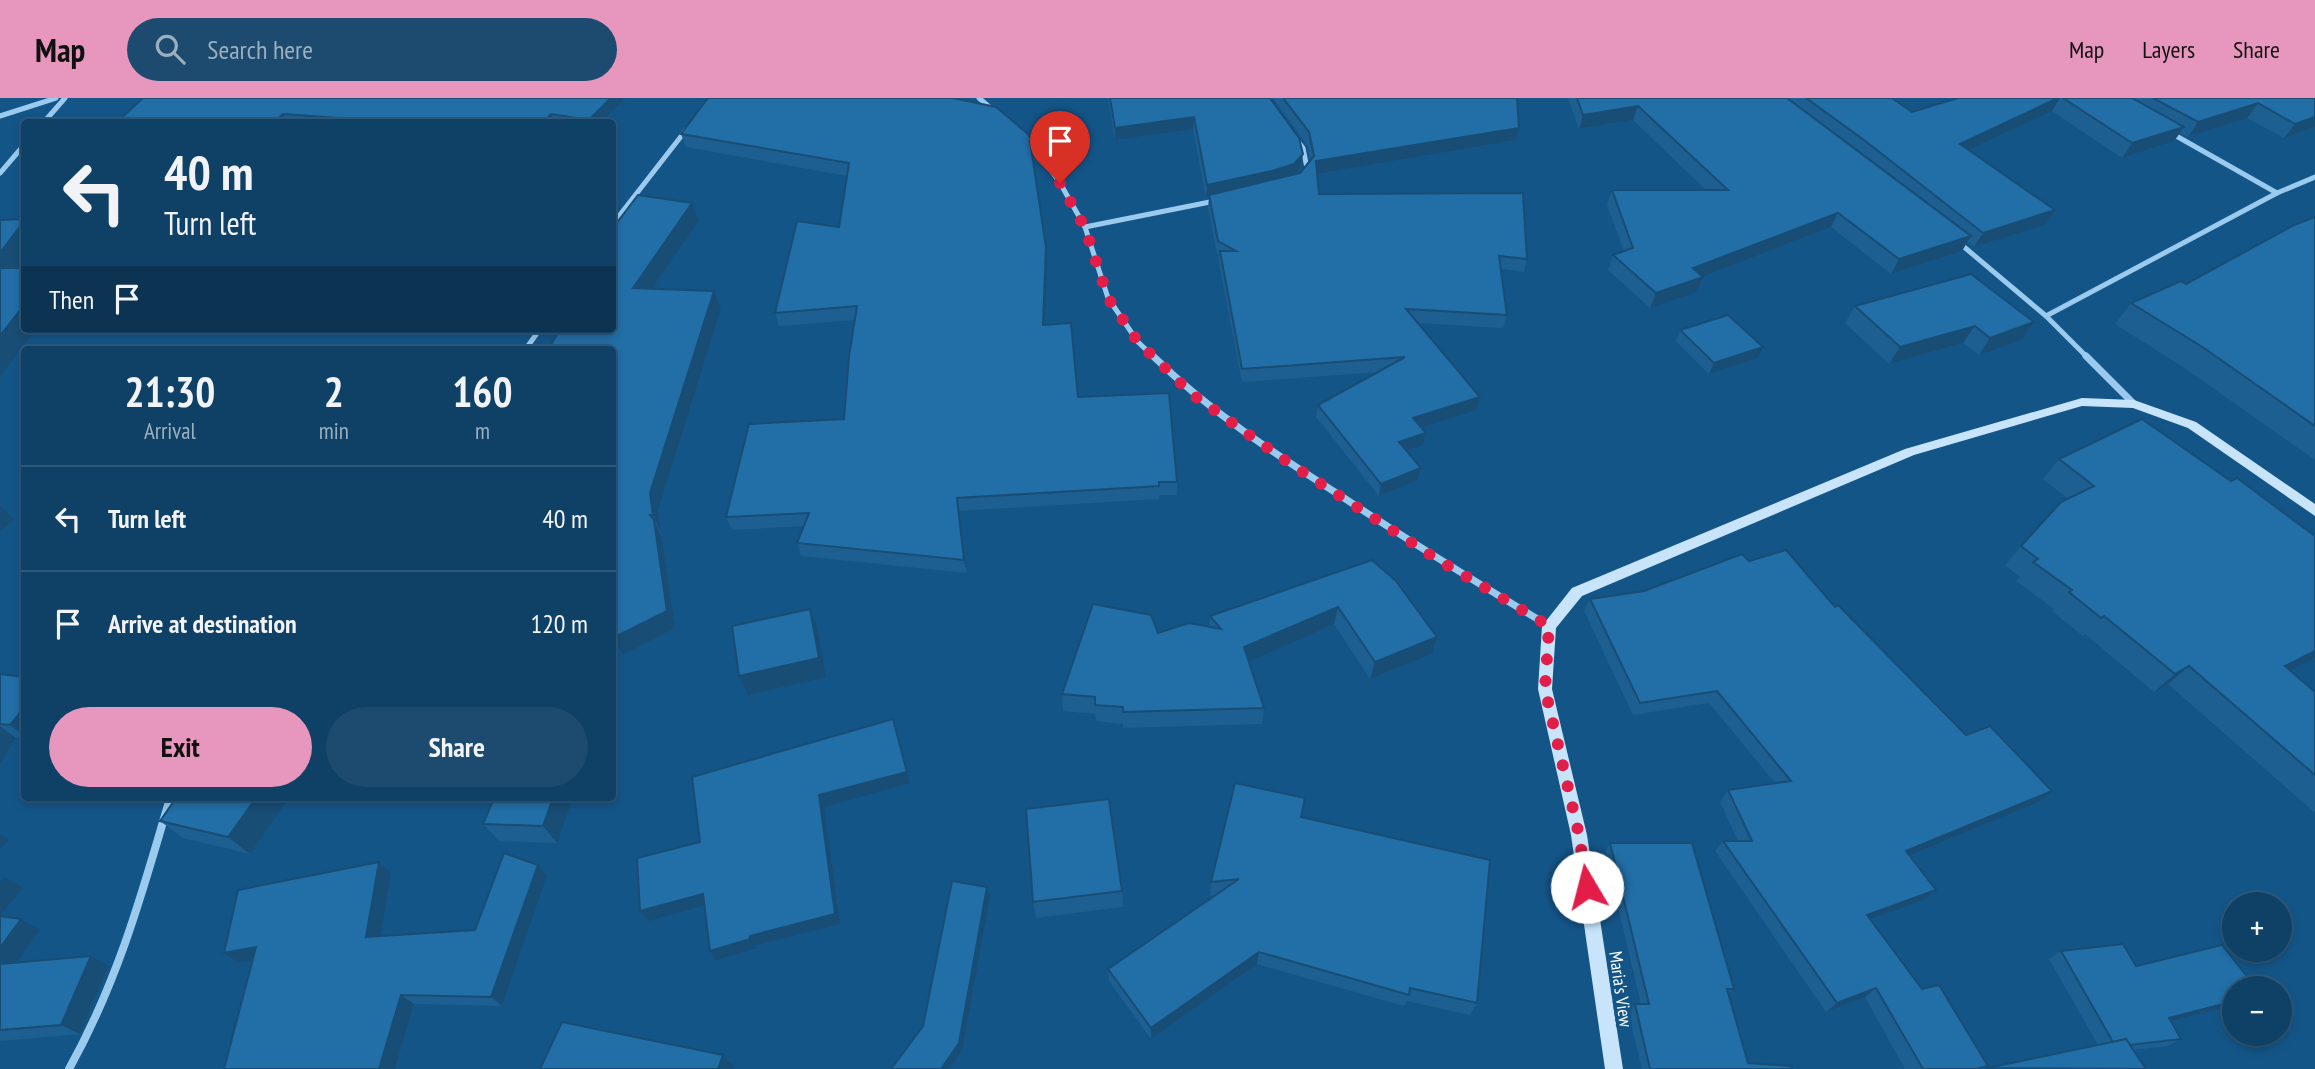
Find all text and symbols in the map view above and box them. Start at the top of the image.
search box [127,18,617,81]
text: Map [35,28,85,71]
icon: search [151,30,189,68]
text: Search here [207,33,313,66]
text: Map [2069,34,2104,65]
text: Layers [2142,34,2195,65]
text: Share [2233,34,2280,65]
pin [1030,111,1090,183]
icon: arrive [1041,122,1079,160]
text: 40 m [164,140,253,204]
icon: left [49,147,140,238]
text: Turn left [164,202,256,244]
icon: arrive [108,280,146,318]
text: Then [49,283,94,316]
text: 21:30 [124,364,215,419]
text: 2 [324,364,344,419]
text: 160 [452,364,513,419]
text: Arrival [144,416,196,445]
text: min [319,416,349,445]
text: m [475,416,490,445]
icon: left [49,500,87,538]
text: Turn left [108,502,186,535]
text: 40 m [542,502,588,535]
icon: arrive [49,605,87,643]
text: Arrive at destination [108,607,297,640]
text: 120 m [530,607,588,640]
button: Exit [49,707,312,787]
button: Share [326,707,588,787]
position arrow [1550,850,1624,924]
map controls [2222,892,2292,1046]
button: + [2222,892,2292,962]
street label: Maria's View [1604,950,1638,1029]
button: − [2222,976,2292,1046]

